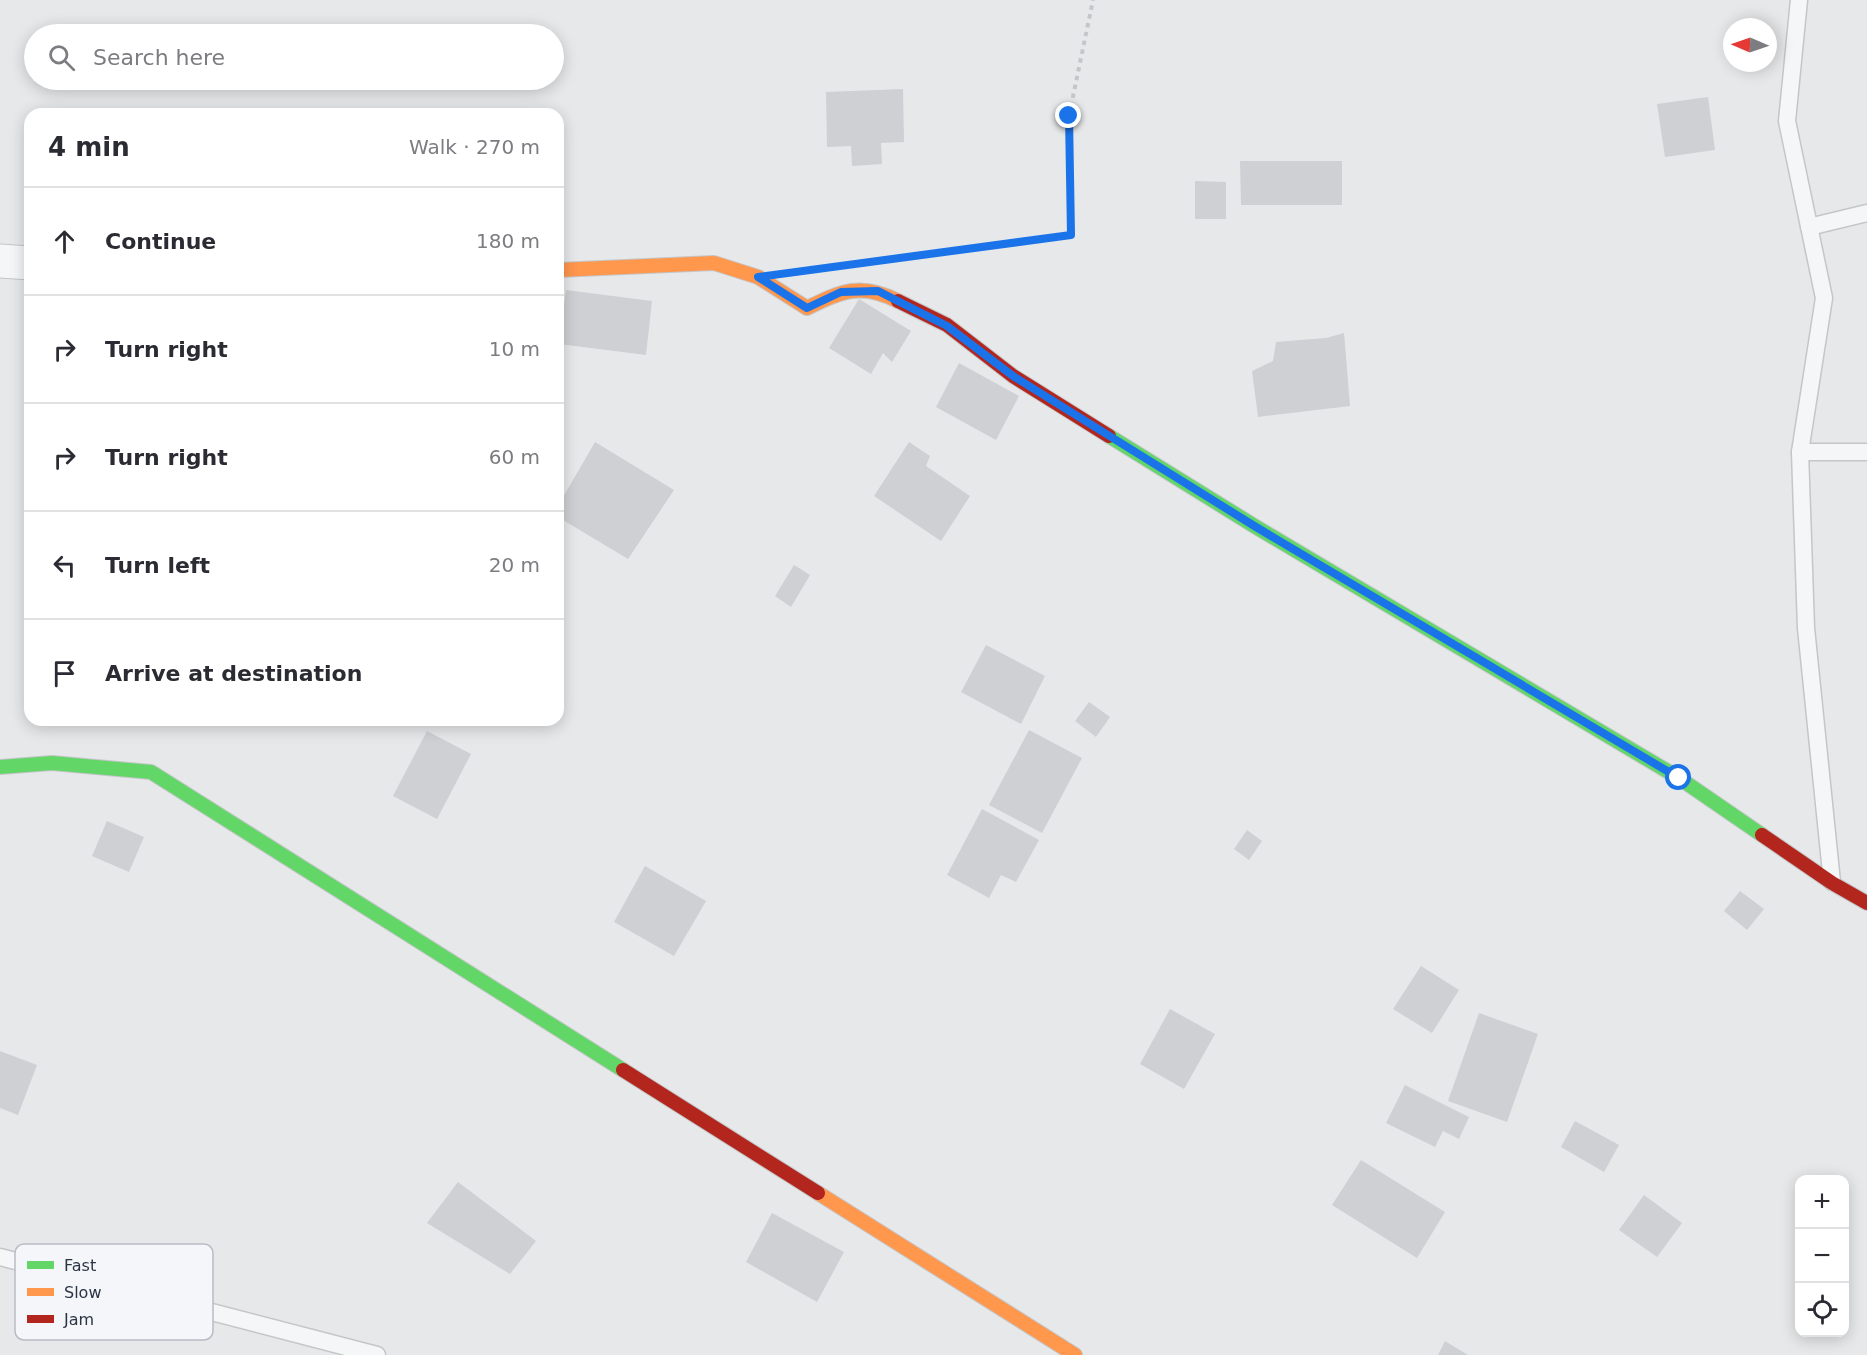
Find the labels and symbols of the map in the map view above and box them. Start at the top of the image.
north arrow [1723,18,1777,72]
route end [1055,102,1081,128]
route start [1665,764,1691,790]
legend [15,1244,213,1340]
text: Fast [64,1256,96,1275]
text: Slow [64,1283,101,1302]
text: Jam [63,1310,94,1329]

